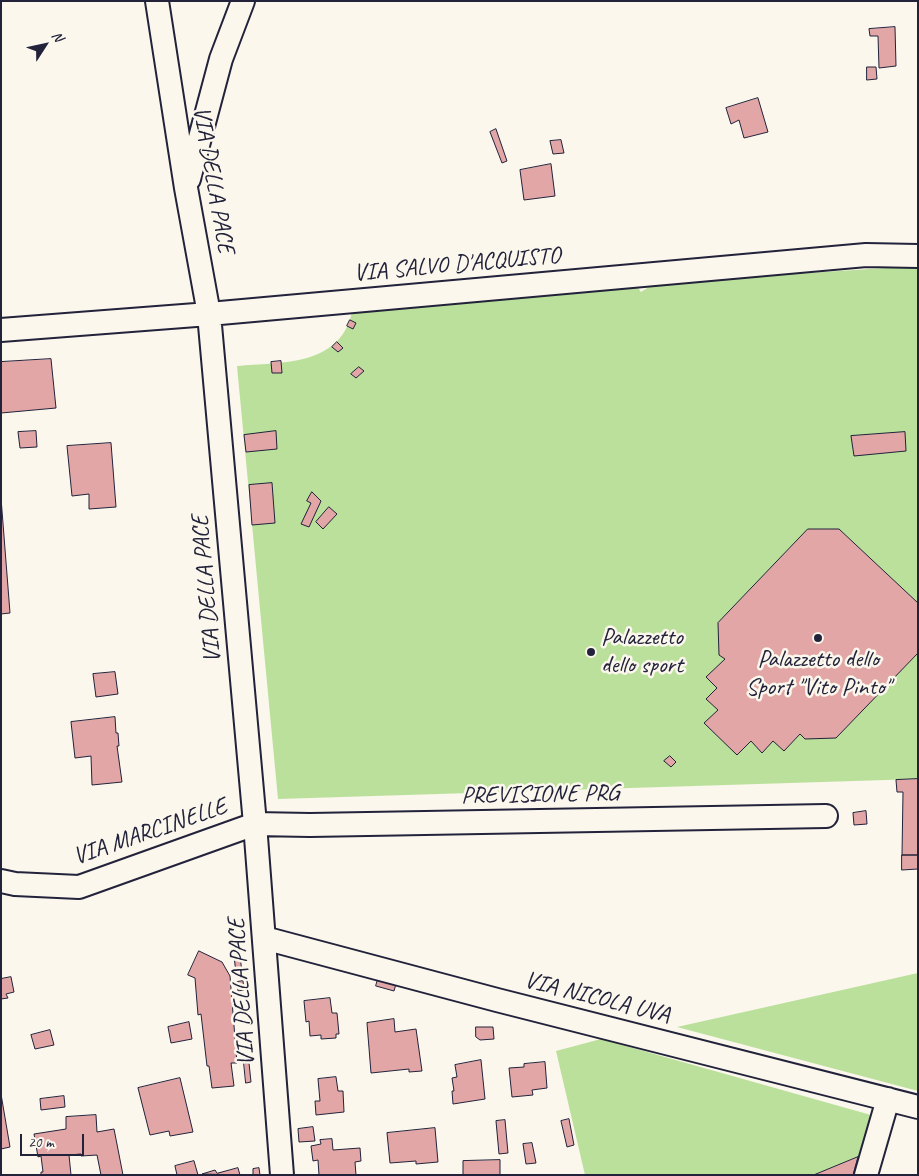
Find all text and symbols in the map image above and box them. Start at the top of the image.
north arrow [20,20,70,70]
text: N [48,28,67,45]
street label: VIA DELLA PACE [186,104,240,256]
street label: VIA SALVO D'ACQUISTO [352,242,562,288]
street label: VIA DELLA PACE [186,514,228,664]
place label: Palazzetto dello sport [601,624,683,680]
marker: Palazzetto dello Sport "Vito Pinto" [812,632,824,644]
marker: Palazzetto dello sport [585,646,597,658]
place label: Palazzetto dello Sport "Vito Pinto" [746,646,890,702]
street label: PREVISIONE PRG [461,779,619,811]
street label: VIA MARCINELLE [69,792,231,872]
street label: VIA DELLA PACE [222,917,262,1067]
street label: VIA NICOLA UVA [521,966,673,1030]
scale bar [22,1124,86,1156]
text: 20 m [28,1133,54,1152]

